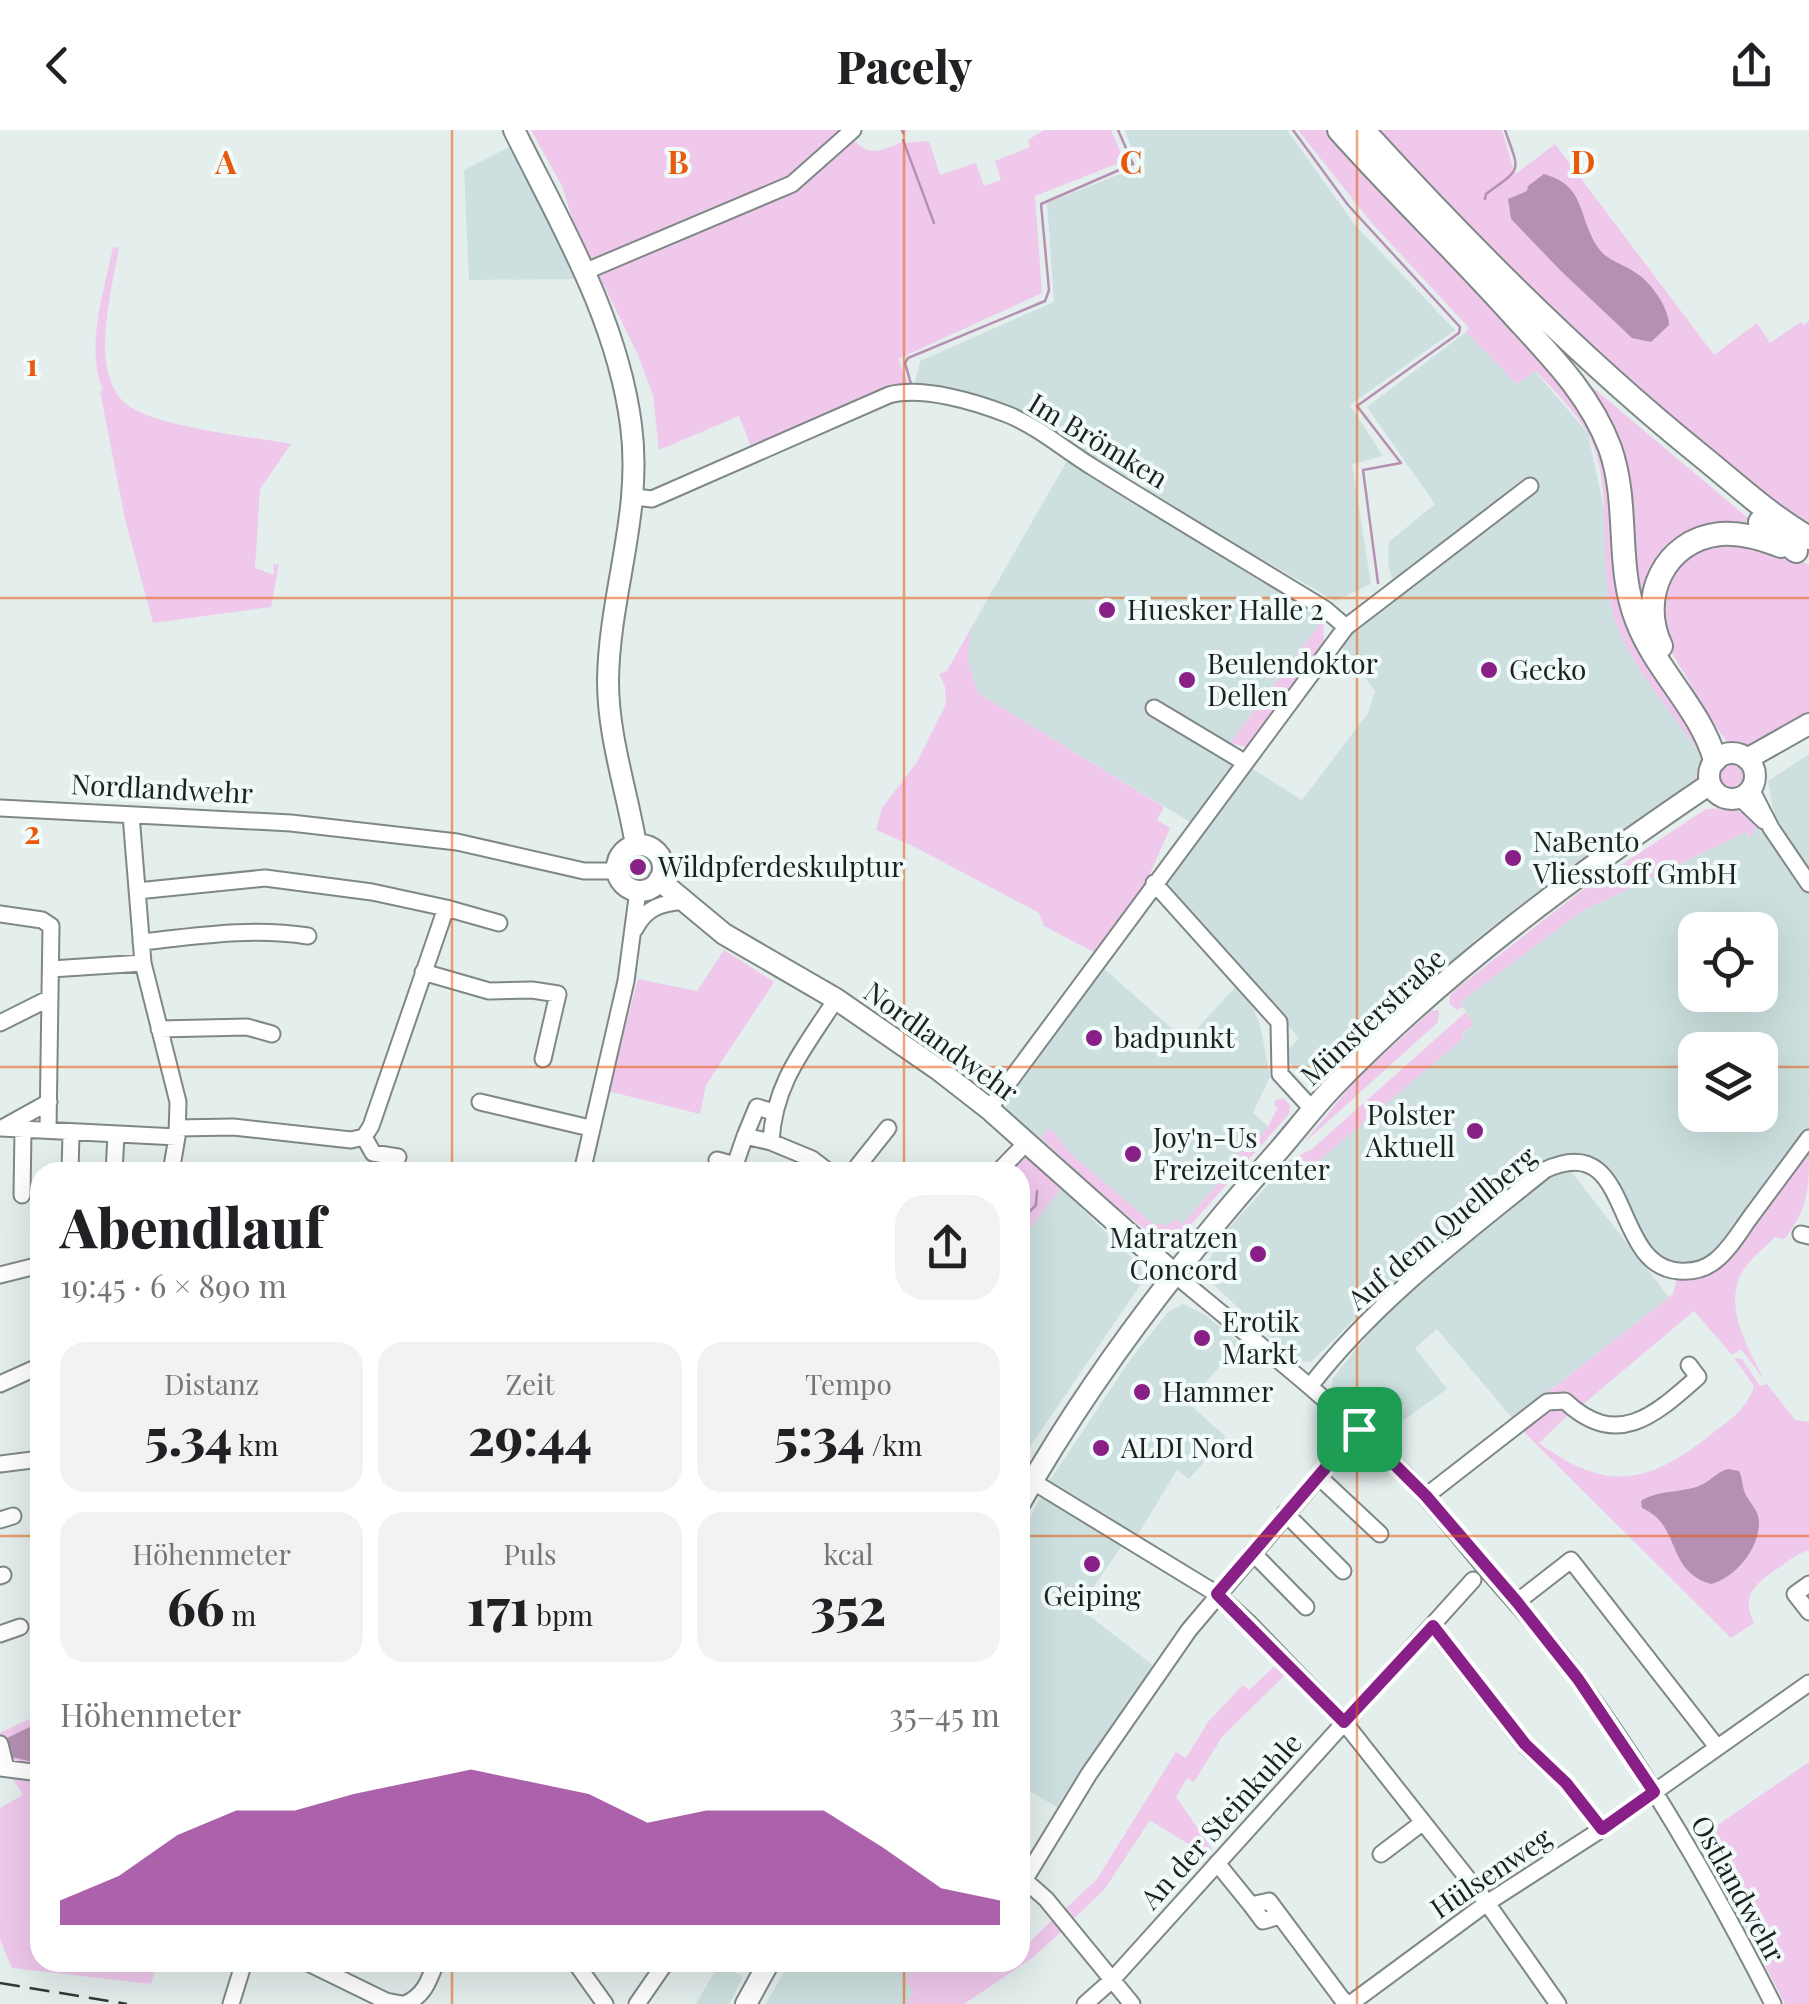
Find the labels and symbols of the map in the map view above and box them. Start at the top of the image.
text: A [214,139,237,182]
text: B [667,139,689,182]
text: C [1120,139,1142,182]
text: D [1571,139,1595,182]
text: 1 [26,341,38,384]
street label: Im Brömken [1022,384,1176,496]
place label: Huesker Halle 2 [1127,590,1324,627]
marker: Huesker Halle 2 [1096,599,1118,621]
place label: Beulendoktor Dellen [1207,644,1378,713]
place label: Gecko [1509,650,1586,687]
marker: Gecko [1478,659,1500,681]
marker: Beulendoktor Dellen [1176,669,1198,691]
street label: Nordlandwehr [70,764,255,811]
text: 2 [24,809,40,852]
place label: NaBento Vliesstoff GmbH [1532,822,1737,891]
place label: Wildpferdeskulptur [657,847,904,884]
marker: NaBento Vliesstoff GmbH [1502,847,1524,869]
marker: Wildpferdeskulptur [627,856,649,878]
street label: Münsterstraße [1292,939,1452,1093]
street label: Nordlandwehr [857,972,1027,1110]
place label: badpunkt [1114,1018,1236,1055]
marker: badpunkt [1083,1027,1105,1049]
place label: Polster Aktuell [1365,1095,1456,1164]
place label: Joy'n-Us Freizeitcenter [1152,1118,1330,1187]
marker: Polster Aktuell [1464,1120,1486,1142]
street label: Auf dem Quellberg [1338,1137,1543,1318]
marker: Joy'n-Us Freizeitcenter [1122,1143,1144,1165]
place label: Matratzen Concord [1109,1218,1238,1287]
marker: Matratzen Concord [1247,1243,1269,1265]
place label: Erotik Markt [1222,1302,1300,1371]
marker: Erotik Markt [1191,1327,1213,1349]
place label: Hammer [1162,1372,1274,1409]
marker: Hammer [1131,1381,1153,1403]
pin [1317,1387,1402,1472]
place label: ALDI Nord [1120,1428,1254,1465]
marker: ALDI Nord [1090,1437,1112,1459]
marker: Geiping [1081,1553,1103,1575]
place label: Geiping [1043,1576,1141,1613]
street label: An der Steinkuhle [1130,1724,1309,1917]
street label: Ostlandwehr [1684,1808,1795,1969]
street label: Hülsenweg [1422,1818,1558,1926]

